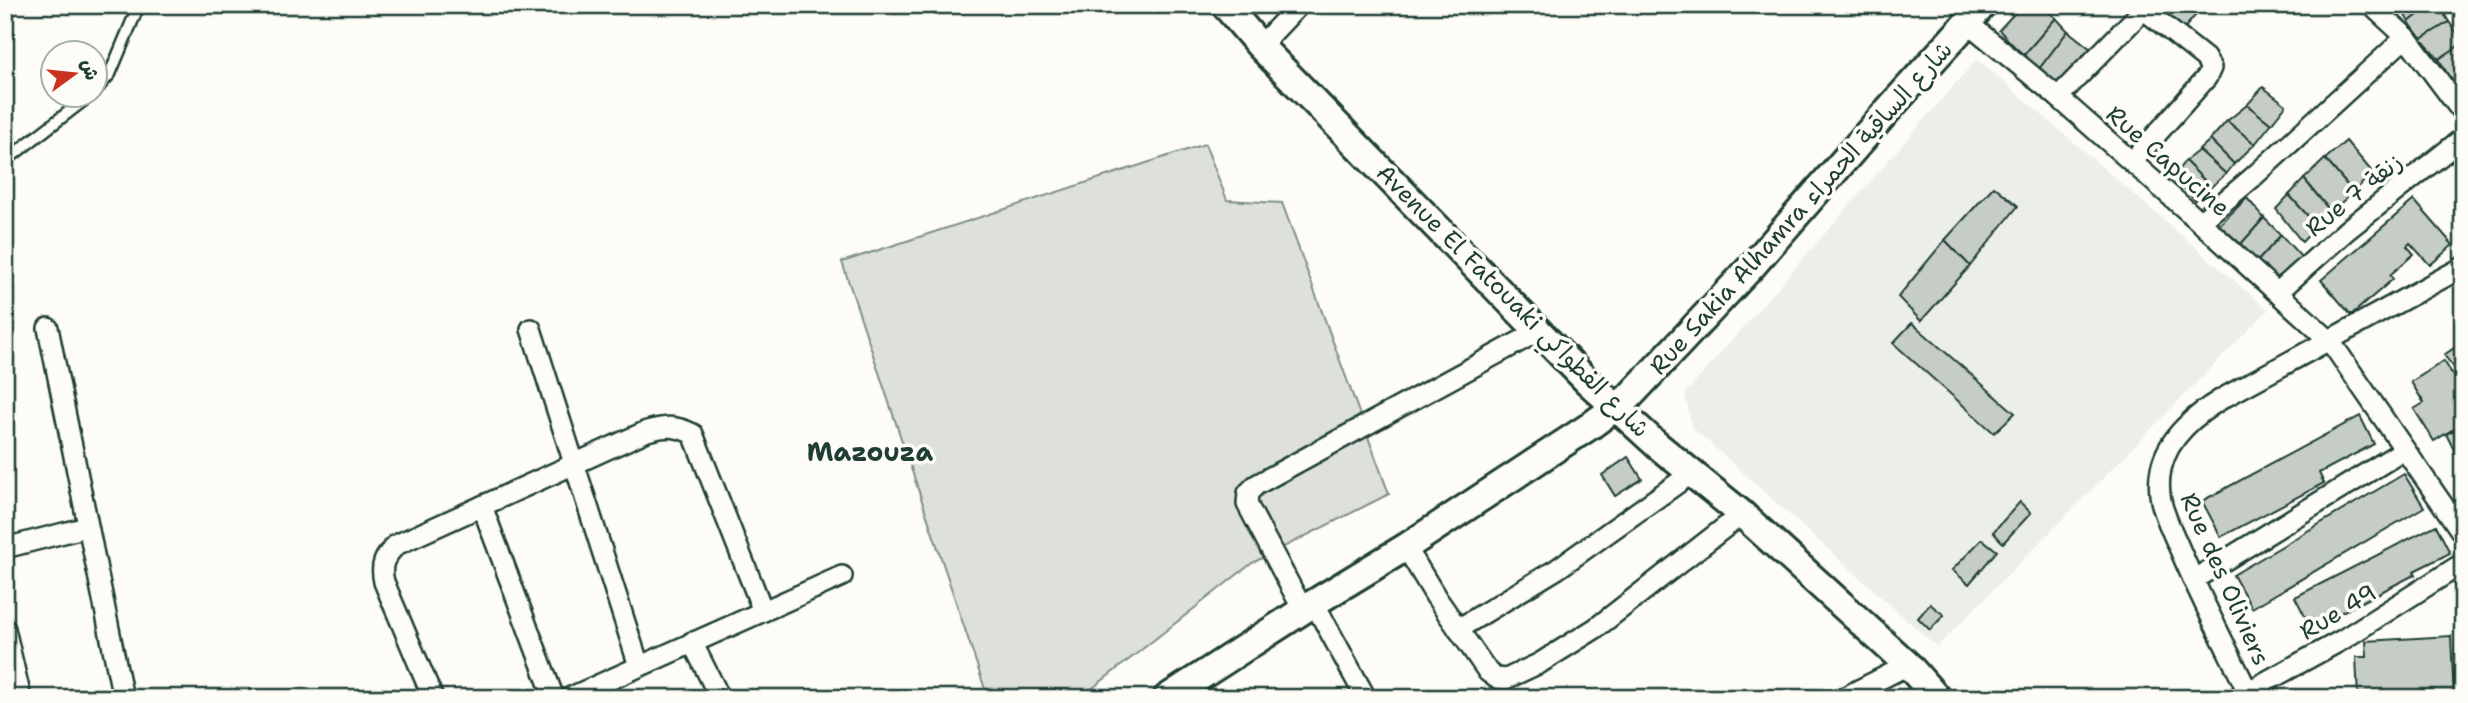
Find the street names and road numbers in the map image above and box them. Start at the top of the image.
street label: Rue Sakia Alhamra شارع الساقية الحمراء [1642,34,1960,382]
street label: Rue Capucine [2099,98,2237,224]
street label: Rue 7 زنقة [2299,146,2409,244]
street label: Avenue El Fatouaki شارع الفطواكي [1366,157,1657,448]
street label: Rue des Oliviers [2173,488,2277,670]
street label: Rue 49 [2294,577,2382,647]

